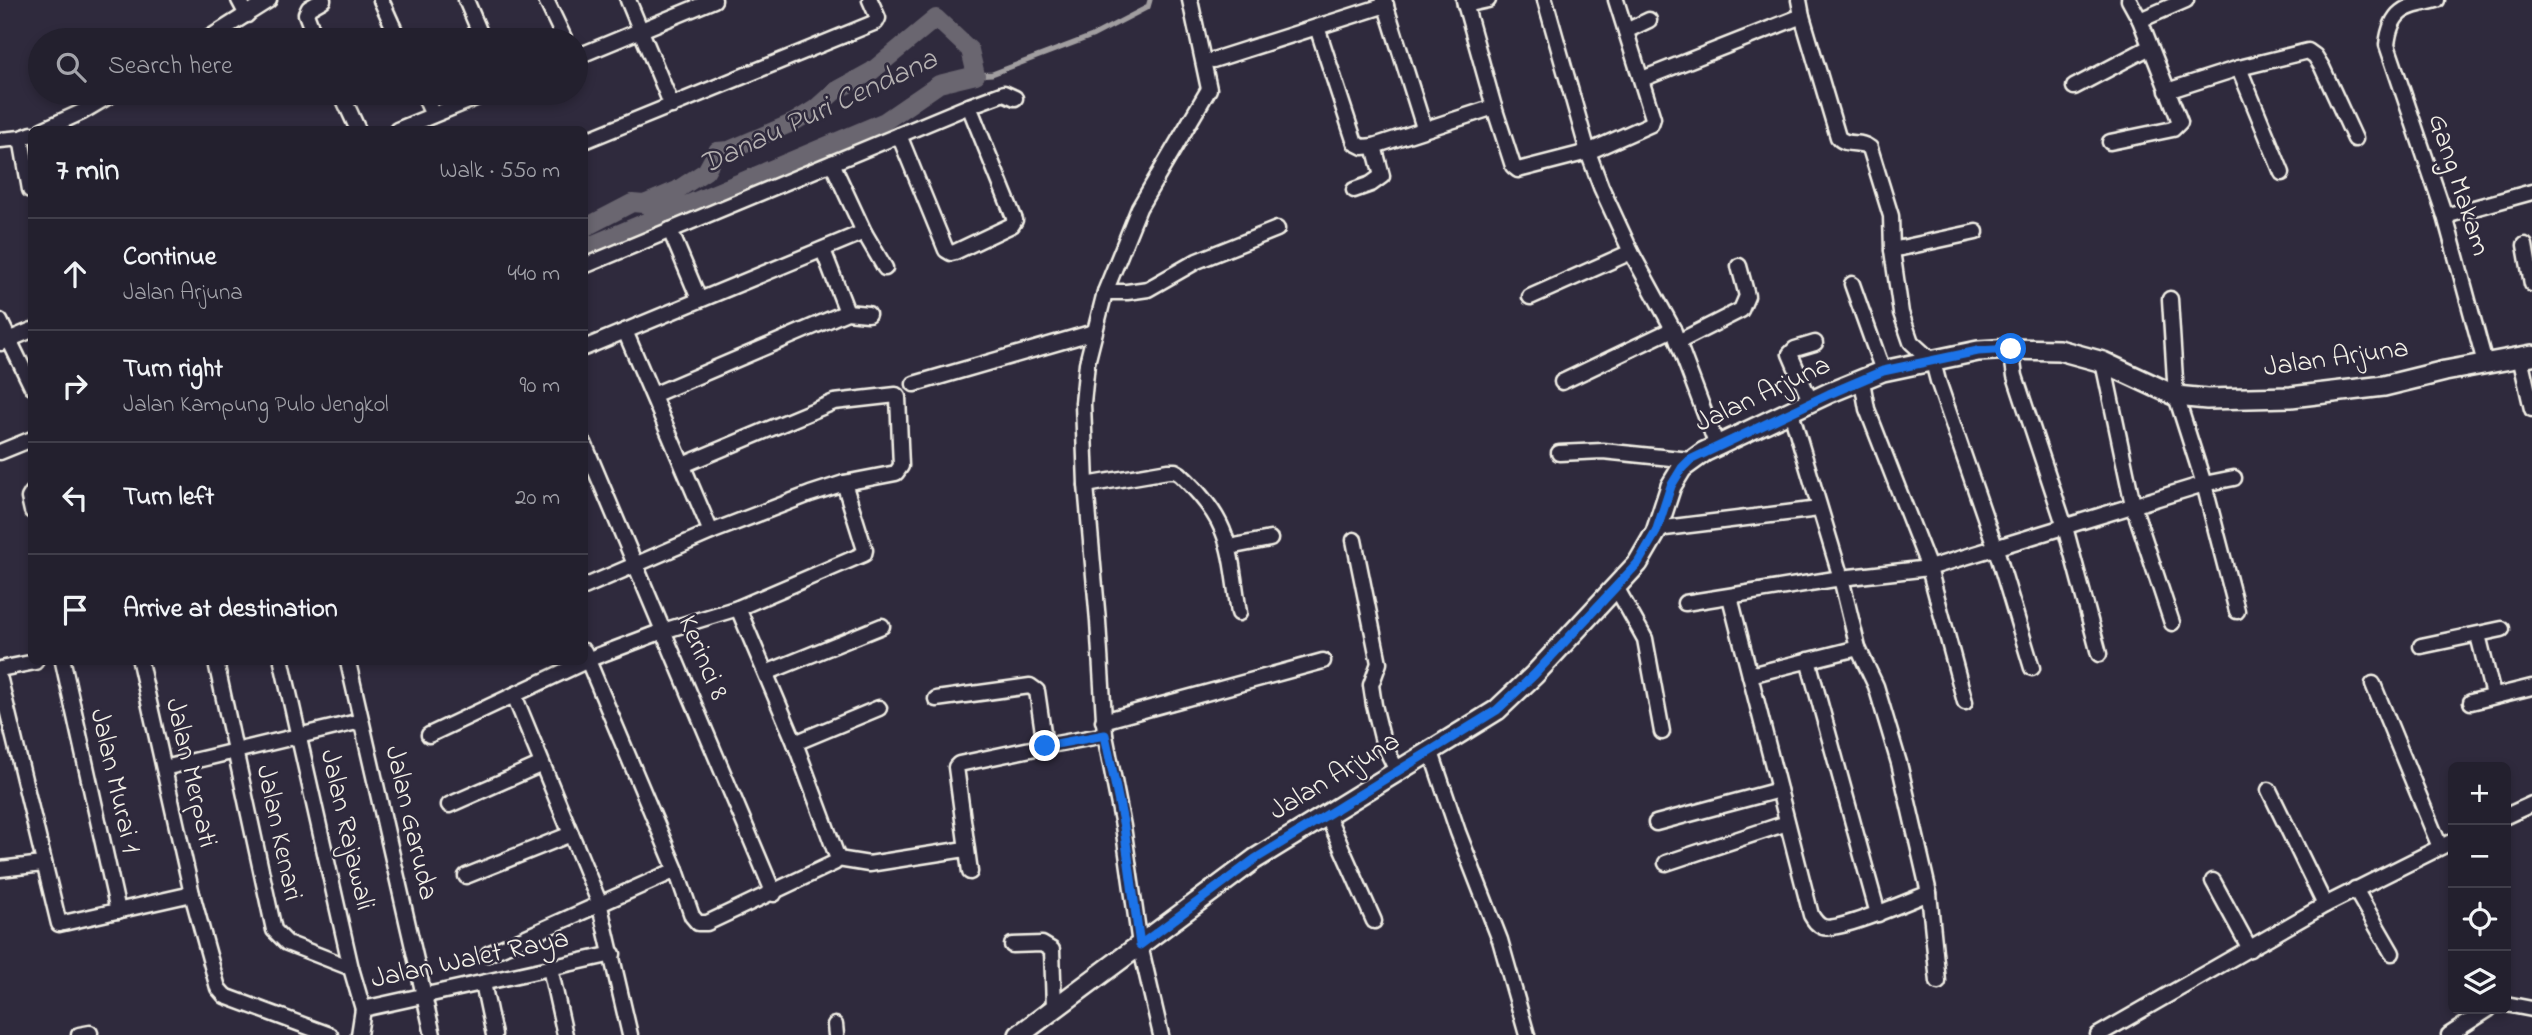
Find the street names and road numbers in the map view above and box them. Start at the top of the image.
street label: Gang Makam [2416,109,2500,261]
street label: Jalan Arjuna [2261,329,2411,389]
street label: Jalan Arjuna [1688,346,1838,444]
street label: Kerinci 8 [666,609,738,707]
street label: Jalan Merpati [153,694,227,852]
street label: Jalan Murai 1 [77,705,151,857]
street label: Jalan Arjuna [1262,722,1408,832]
street label: Jalan Garuda [372,742,448,904]
street label: Jalan Rajawali [308,746,384,914]
street label: Jalan Kenari [244,761,312,905]
street label: Jalan Walet Raya [367,919,573,1001]

